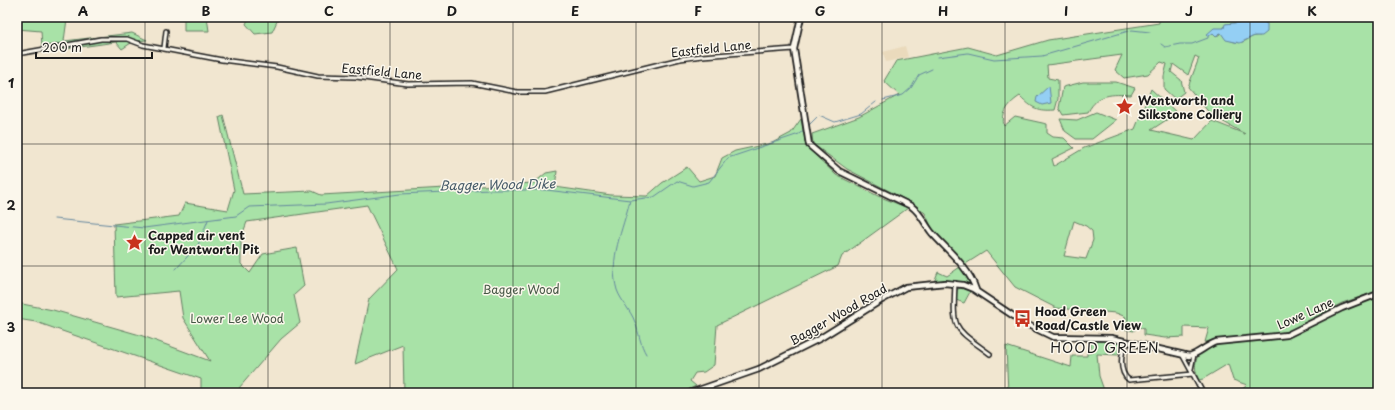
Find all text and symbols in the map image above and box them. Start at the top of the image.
text: A [78,1,88,20]
text: B [202,1,211,20]
text: C [324,1,334,20]
text: D [447,1,457,20]
text: E [571,1,579,20]
text: F [694,1,702,20]
text: G [815,1,825,20]
text: H [938,1,948,20]
text: I [1064,1,1068,20]
text: J [1185,1,1193,20]
text: K [1307,1,1317,20]
scale bar [36,34,152,60]
street label: Eastfield Lane [670,35,752,61]
text: 200 m [42,38,82,56]
street label: Eastfield Lane [341,59,423,84]
text: 1 [8,73,14,92]
place label: Wentworth and Silkstone Colliery [1138,91,1242,123]
place icon: Wentworth and Silkstone Colliery [1115,97,1135,117]
water label: Bagger Wood Dike [439,173,556,195]
text: 2 [6,195,16,214]
place label: Capped air vent for Wentworth Pit [148,226,260,258]
place icon: Capped air vent for Wentworth Pit [125,232,145,252]
street label: Bagger Wood Road [786,279,890,349]
park label: Bagger Wood [482,280,560,298]
street label: Lowe Lane [1274,292,1336,333]
place label: Hood Green Road/Castle View [1035,302,1141,334]
bus stop icon: Hood Green Road/Castle View [1012,308,1032,328]
park label: Lower Lee Wood [190,309,284,327]
text: 3 [7,317,16,336]
district label: HOOD GREEN [1050,337,1160,358]

